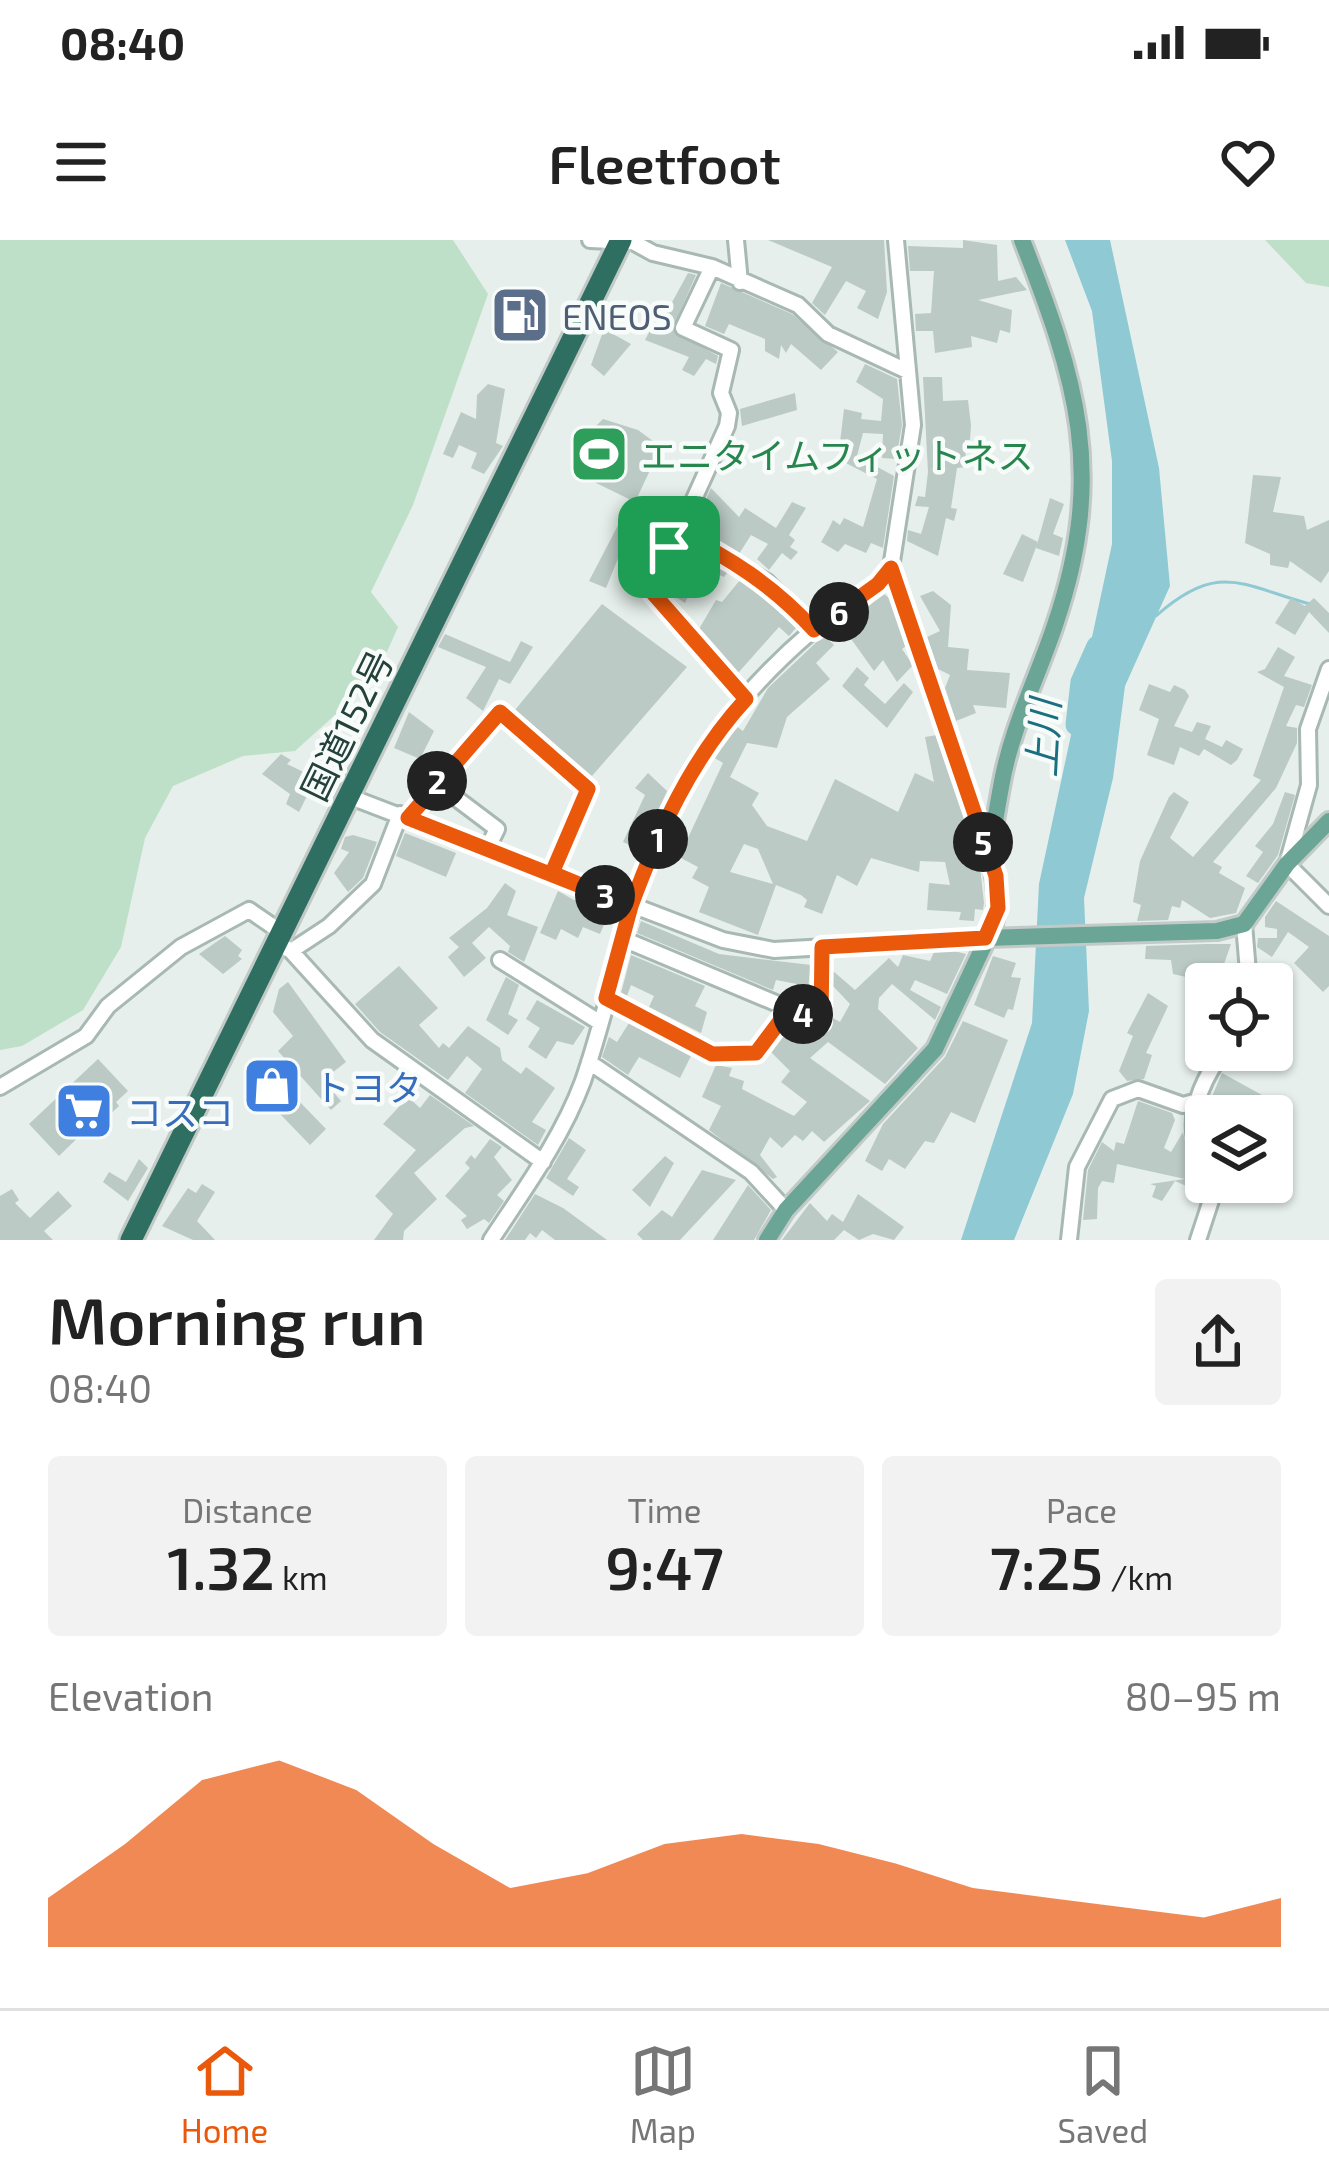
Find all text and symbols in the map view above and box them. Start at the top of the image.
text: 08:40 [60,15,185,69]
icon: menu [48,129,114,195]
icon: heart [1215,129,1281,195]
text: Fleetfoot [548,130,781,195]
fuel station icon: ENEOS [489,284,551,346]
place label: ENEOS [562,294,672,337]
sports icon: エニタイムフィットネス [568,423,630,485]
place label: エニタイムフィットネス [641,433,1033,476]
pin [618,496,720,598]
icon: arrive [636,514,702,580]
pin: 6 [809,582,869,642]
text: 6 [829,592,849,632]
street label: 国道152号 [291,643,401,807]
water label: 上川 [1016,694,1068,778]
pin: 2 [407,751,467,811]
text: 2 [427,761,447,801]
pin: 1 [628,809,688,869]
pin: 5 [953,812,1013,872]
text: 1 [651,819,665,859]
text: 5 [974,822,992,862]
pin: 3 [575,865,635,925]
text: 3 [596,875,614,915]
map controls [1185,963,1293,1203]
button: locate [1185,963,1293,1071]
pin: 4 [773,984,833,1044]
text: 4 [792,994,814,1034]
shop icon: トヨタ [241,1055,303,1117]
place label: トヨタ [314,1065,422,1108]
supermarket icon: コスコ [53,1080,115,1142]
place label: コスコ [126,1090,234,1133]
button: layers [1185,1095,1293,1203]
text: Morning run [48,1279,426,1358]
button: share [1155,1279,1281,1405]
text: 08:40 [48,1364,152,1411]
text: Distance [182,1490,313,1530]
text: Time [628,1490,702,1530]
text: Pace [1046,1490,1117,1530]
text: 1.32 [167,1530,275,1602]
text: 9:47 [605,1530,724,1602]
text: 7:25 [990,1530,1103,1602]
text: km [275,1557,328,1597]
text: /km [1103,1557,1173,1597]
text: Elevation [48,1672,213,1719]
text: 80–95 m [1125,1672,1281,1719]
tab: Home [181,2038,268,2150]
tab: Map [630,2038,696,2150]
tab: Saved [1058,2038,1148,2150]

